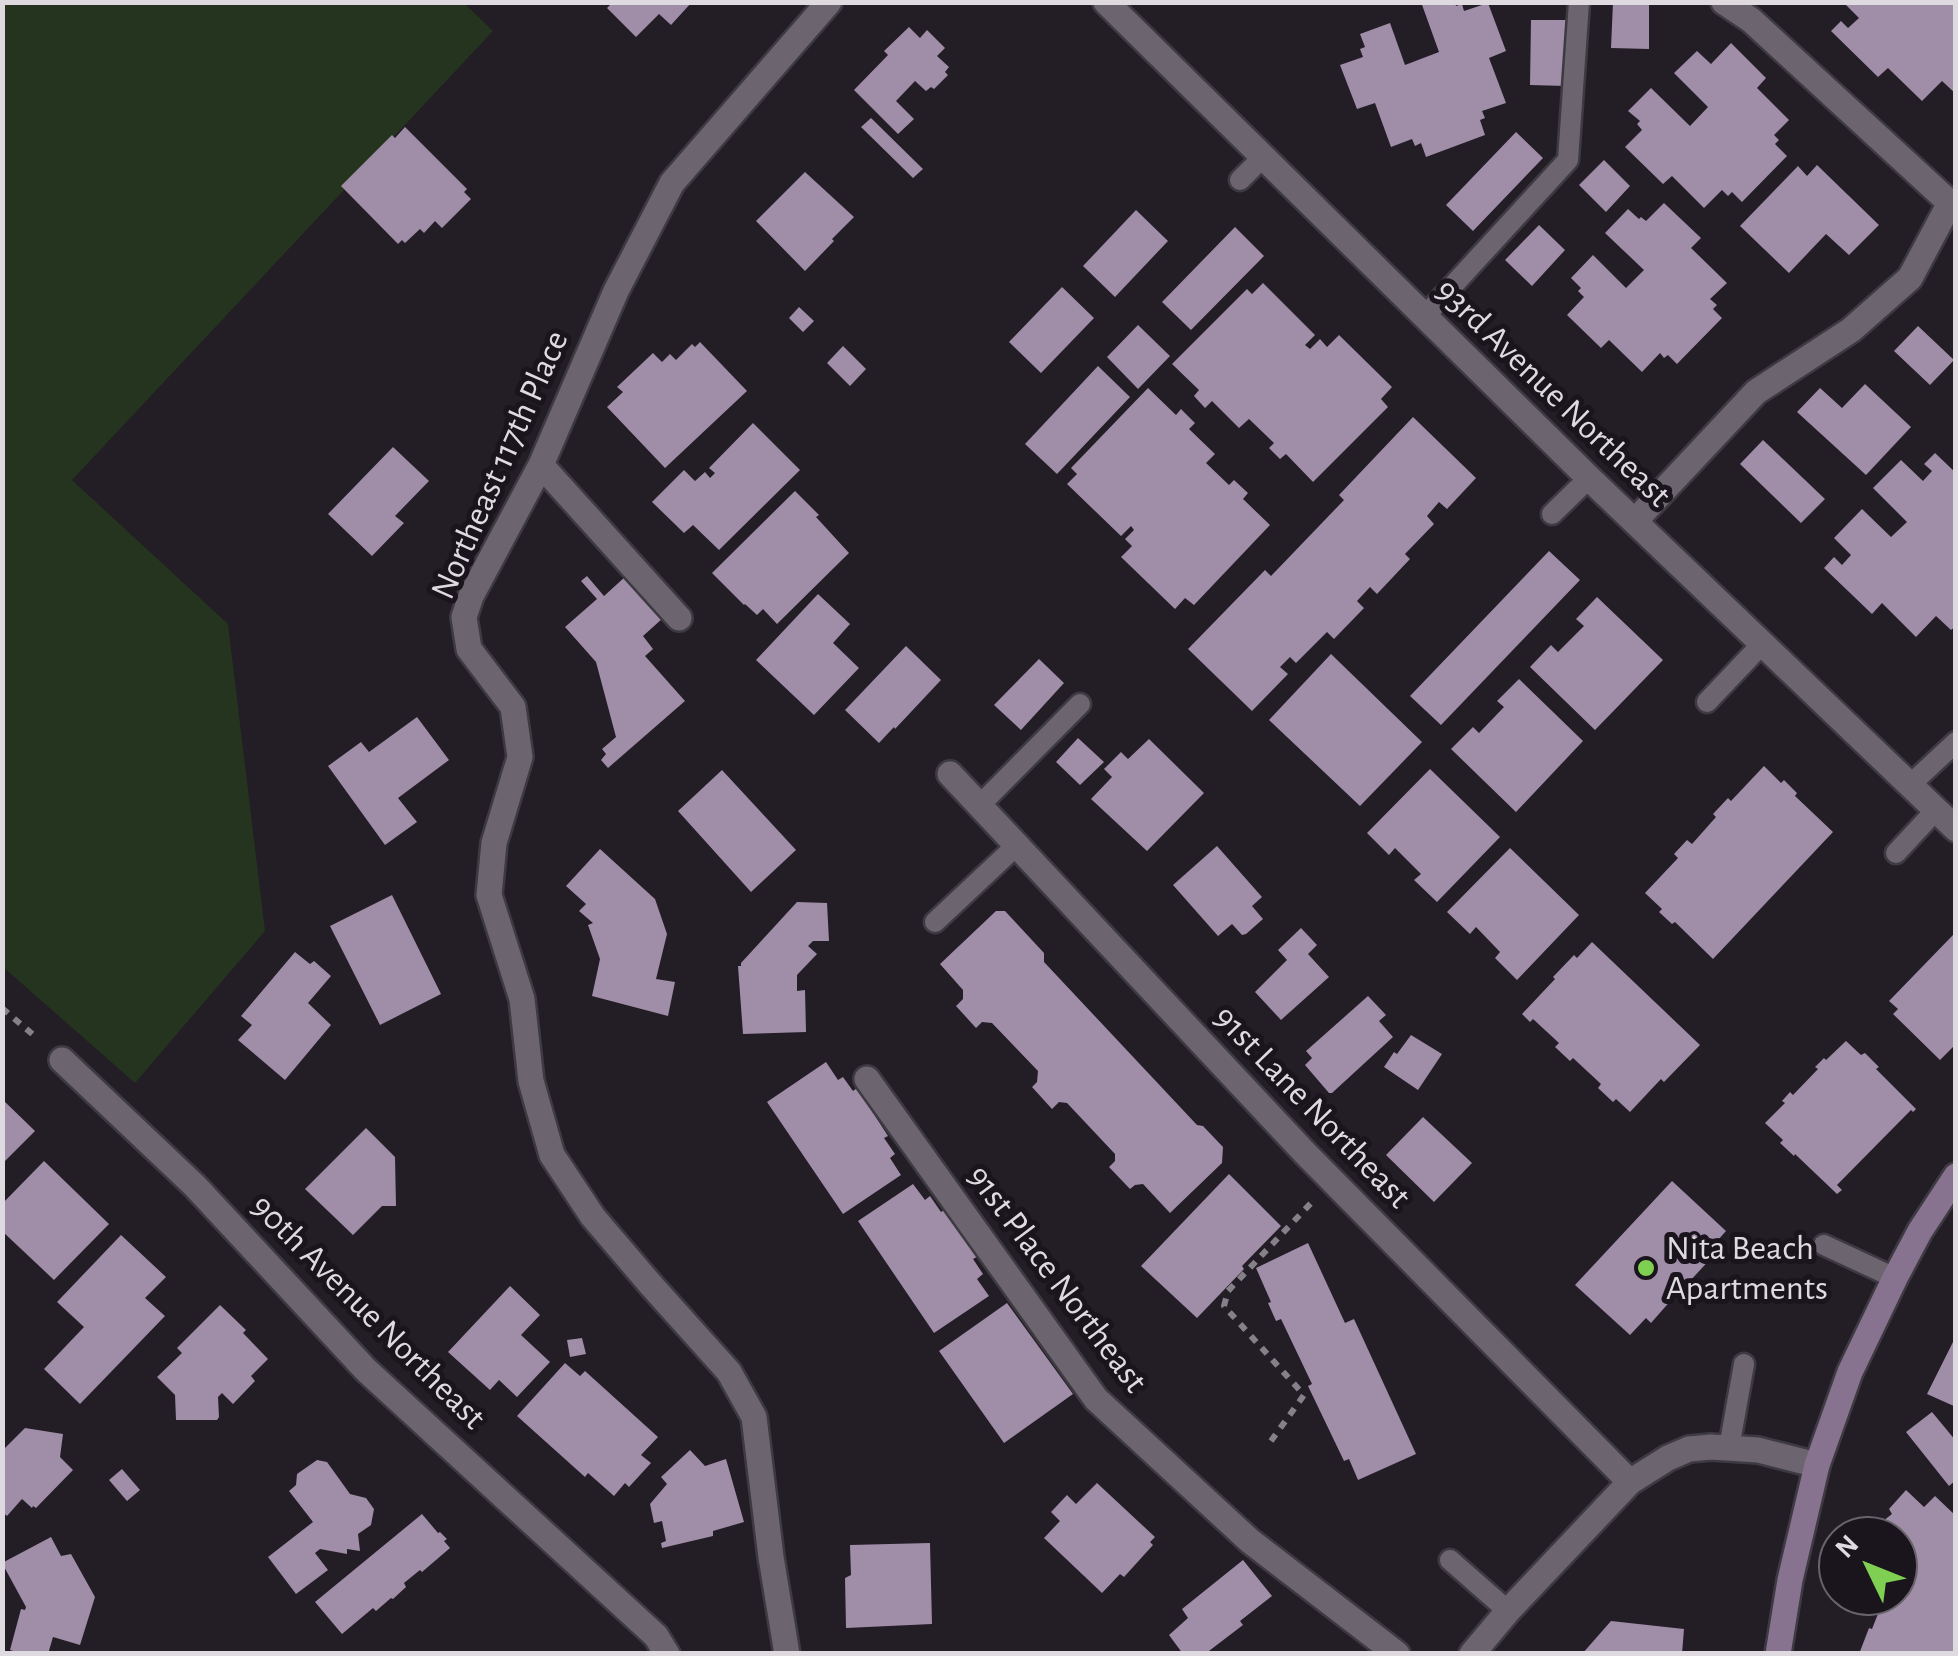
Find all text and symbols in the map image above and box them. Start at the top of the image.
street label: 93rd Avenue Northeast [1427,270,1679,516]
street label: Northeast 117th Place [422,324,578,606]
street label: 91st Lane Northeast [1205,997,1419,1217]
street label: 91st Place Northeast [958,1157,1156,1401]
street label: 90th Avenue Northeast [242,1186,494,1438]
place label: Nita Beach Apartments [1666,1227,1828,1309]
marker: Nita Beach Apartments [1635,1257,1657,1279]
north arrow [1818,1516,1918,1616]
text: N [1831,1530,1864,1564]

